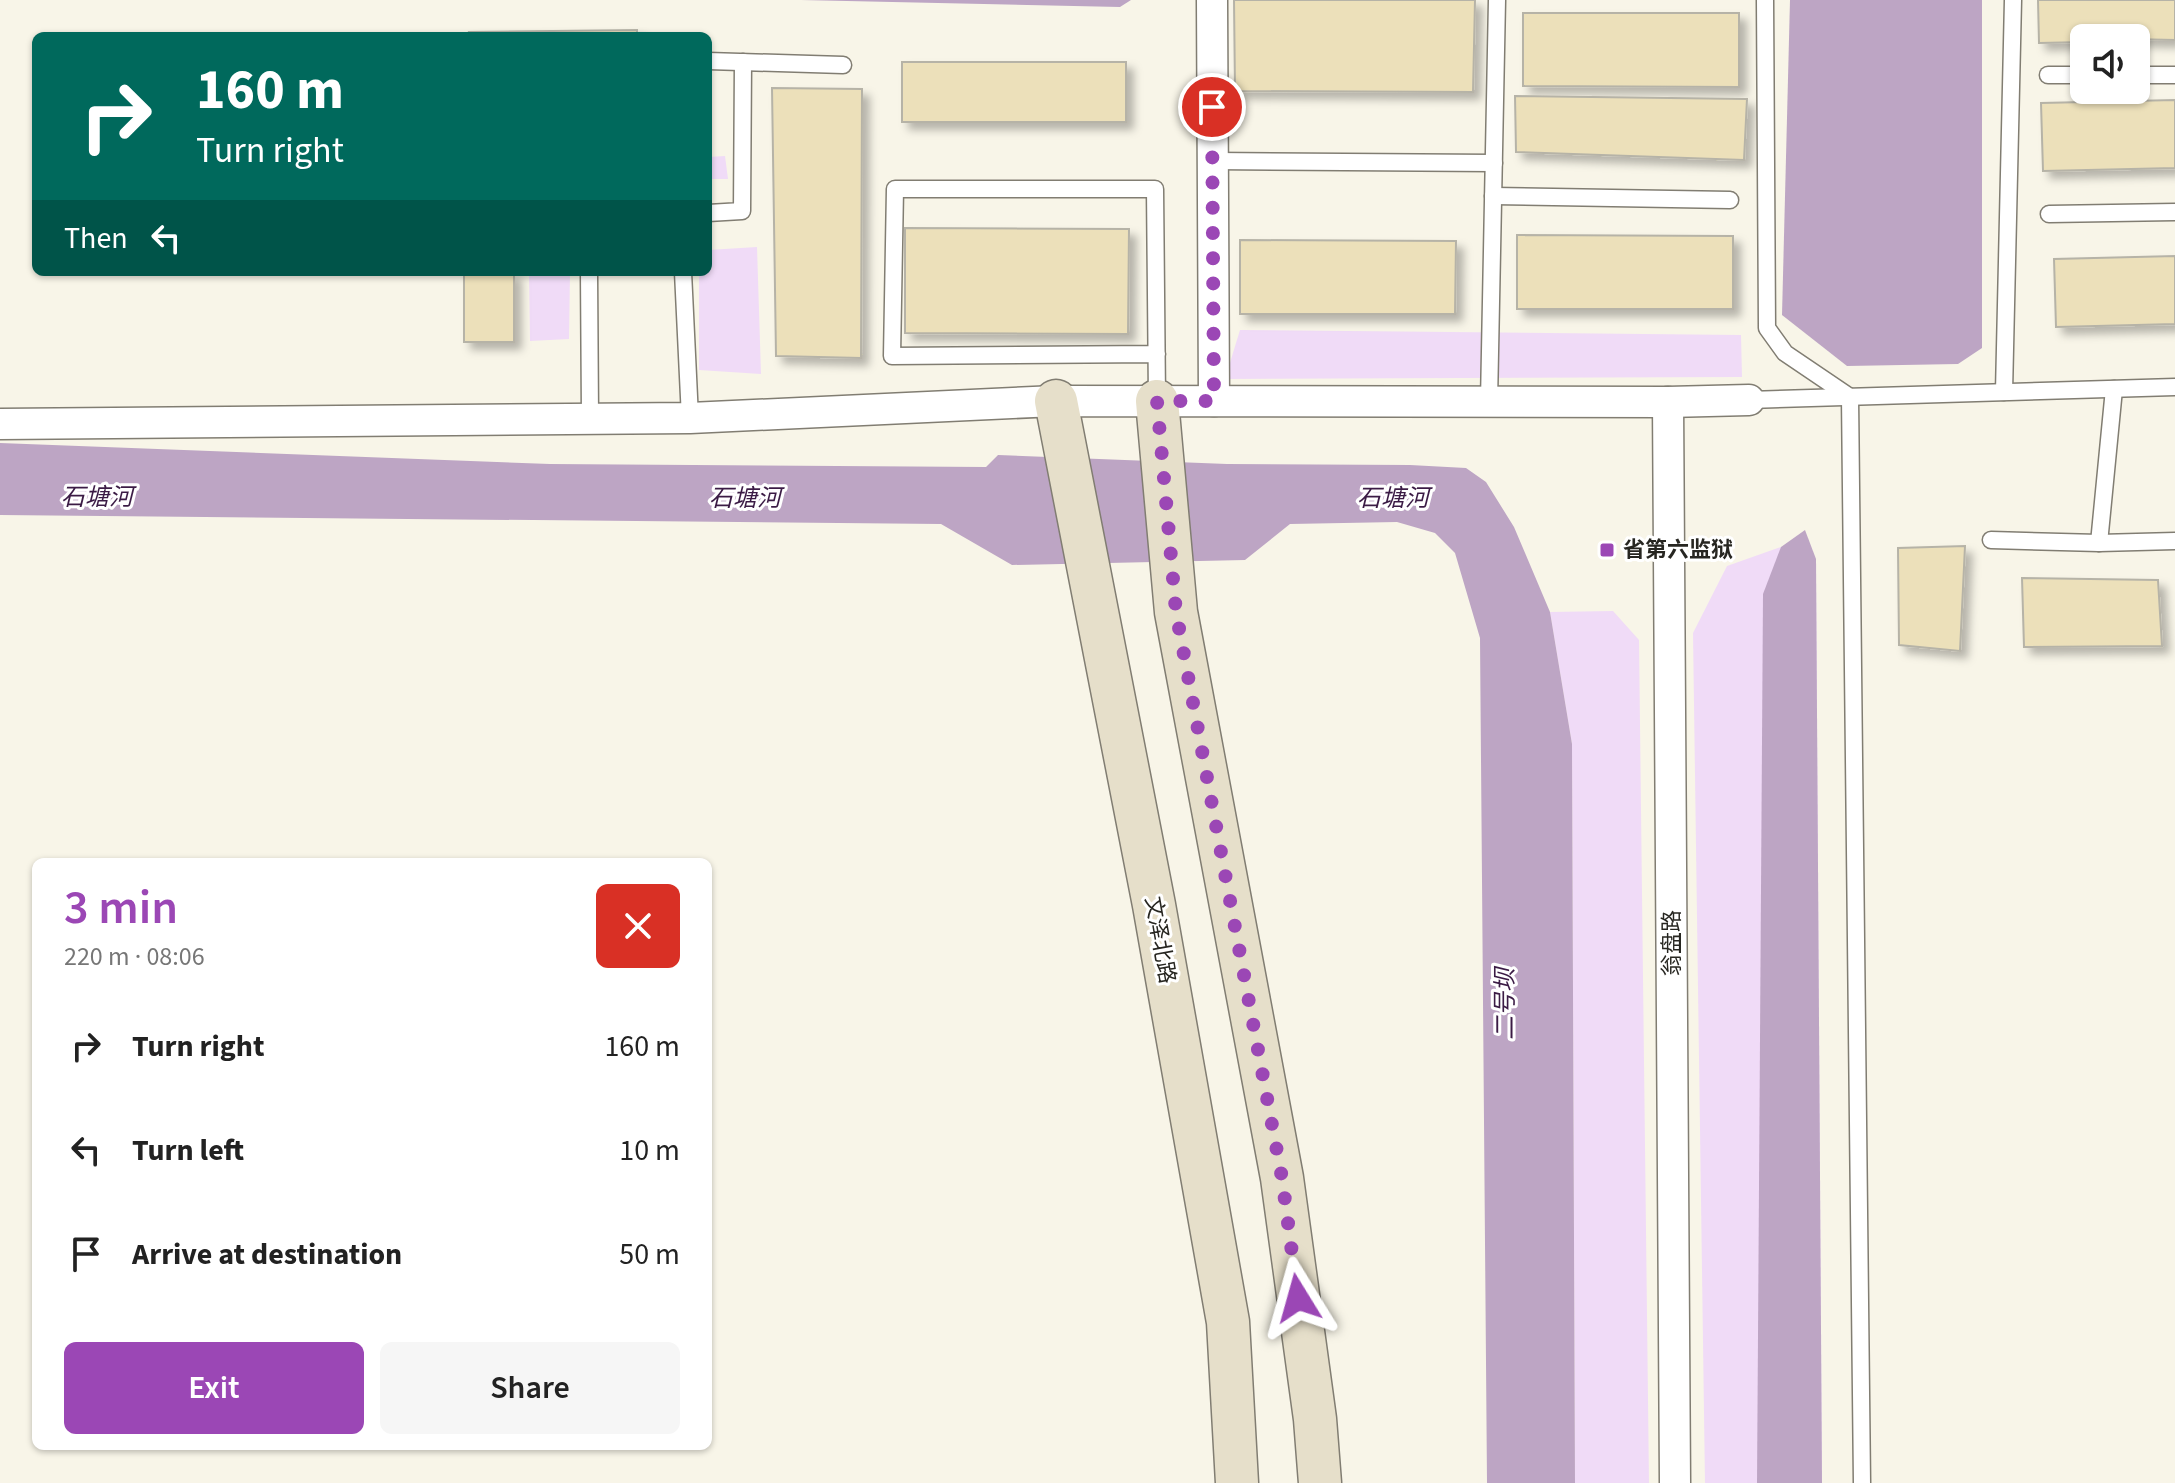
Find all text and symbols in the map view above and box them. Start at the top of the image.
map controls [2070,24,2150,104]
button: sound [2070,24,2150,104]
text: 160 m [196,51,344,130]
icon: right [64,64,168,168]
pin [1178,73,1246,141]
icon: arrive [1190,85,1234,129]
text: Turn right [196,125,344,176]
icon: left [144,216,188,260]
text: Then [64,217,128,260]
water label: 石塘河 [61,480,137,515]
water label: 石塘河 [709,481,785,516]
water label: 石塘河 [1357,481,1433,516]
place label: 省第六监狱 [1623,534,1733,566]
marker: 省第六监狱 [1598,541,1616,559]
text: 3 min [64,874,178,942]
button: close [596,884,680,968]
street label: 文泽北路 [1137,894,1183,986]
street label: 翁盘路 [1656,910,1688,976]
text: 220 m · 08:06 [64,938,205,975]
water label: 二号坝 [1488,965,1523,1040]
icon: right [64,1024,108,1068]
text: Turn right [132,1025,264,1068]
text: 160 m [604,1025,680,1068]
icon: left [64,1128,108,1172]
text: Turn left [132,1129,244,1172]
text: 10 m [619,1129,680,1172]
icon: arrive [64,1232,108,1276]
text: Arrive at destination [132,1233,402,1276]
text: 50 m [619,1233,680,1276]
position arrow [1256,1256,1340,1340]
button: Exit [64,1342,364,1434]
button: Share [380,1342,680,1434]

